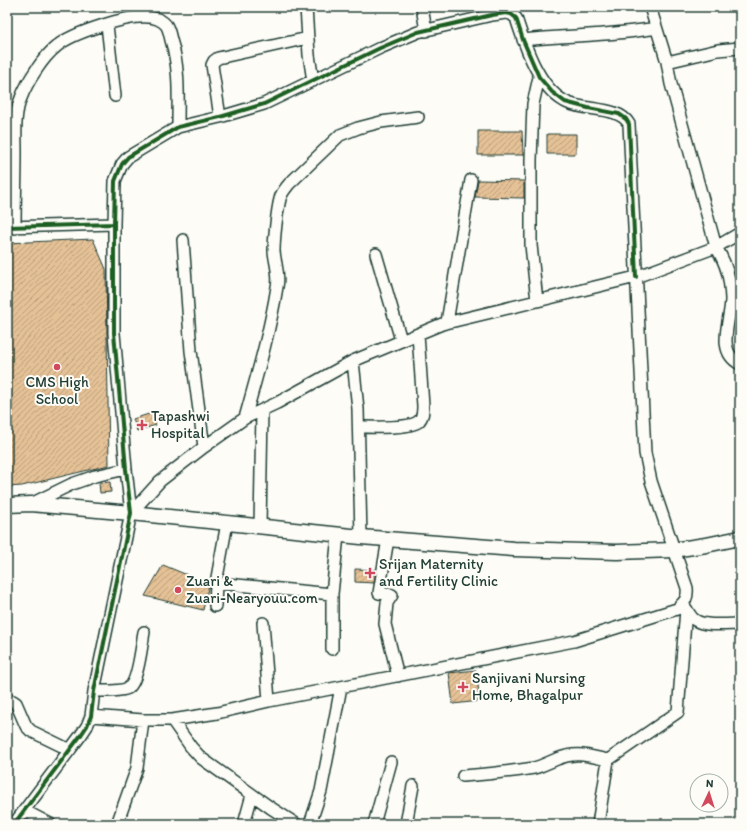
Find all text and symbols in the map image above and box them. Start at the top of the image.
marker: CMS High School [52,362,62,372]
place label: CMS High School [25,373,89,408]
place label: Tapashwi Hospital [151,407,210,442]
marker: Tapashwi Hospital [136,419,148,431]
place label: Srijan Maternity and Fertility Clinic [379,555,498,590]
marker: Srijan Maternity and Fertility Clinic [364,567,376,579]
place label: Zuari & Zuari-Nearyouu.com [186,572,318,607]
marker: Zuari & Zuari-Nearyouu.com [173,585,183,595]
place label: Sanjivani Nursing Home, Bhagalpur [472,669,586,704]
marker: Sanjivani Nursing Home, Bhagalpur [457,681,469,693]
north arrow [689,773,729,813]
text: N [705,777,714,790]

